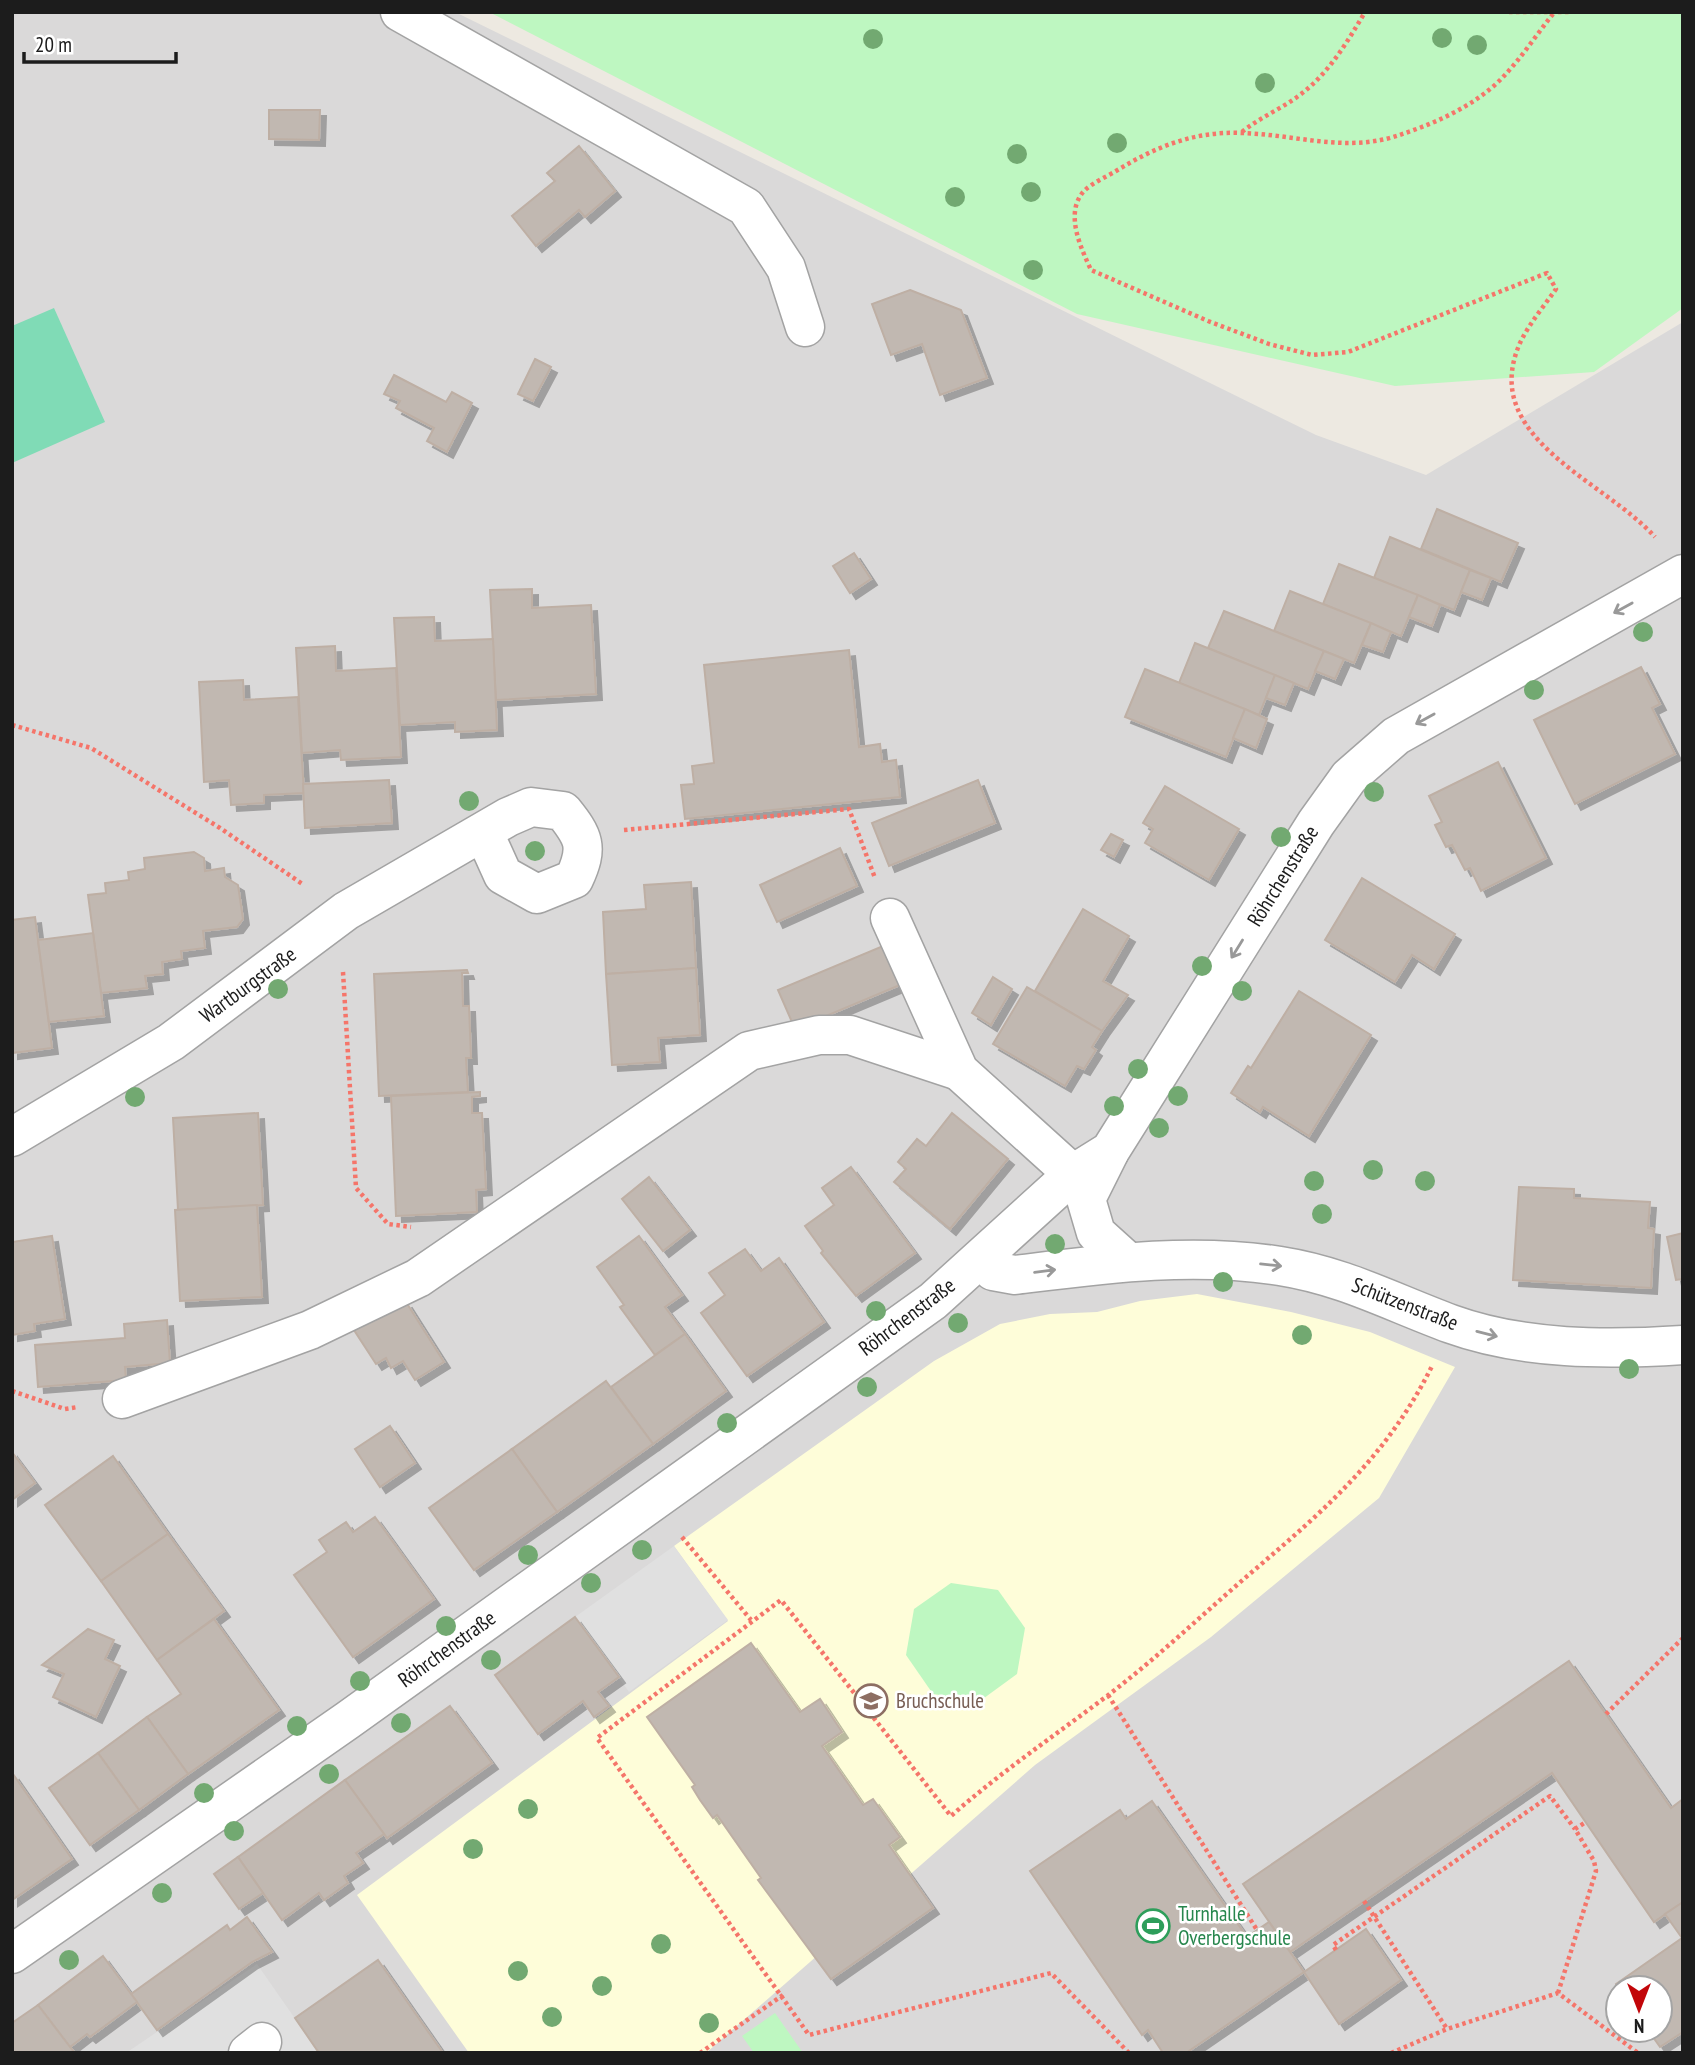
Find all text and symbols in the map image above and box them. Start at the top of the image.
scale bar [24,21,177,65]
text: 20 m [35,31,72,58]
one-way arrow [1613,602,1634,615]
one-way arrow [1415,713,1436,726]
street label: Röhrchenstraße [1241,820,1324,931]
one-way arrow [1230,938,1244,958]
street label: Wartburgstraße [194,941,301,1029]
one-way arrow [1260,1259,1282,1272]
one-way arrow [1033,1265,1056,1278]
street label: Schützenstraße [1348,1271,1462,1336]
street label: Röhrchenstraße [853,1272,960,1362]
one-way arrow [1475,1328,1498,1341]
street label: Röhrchenstraße [393,1604,501,1693]
school or university icon: Bruchschule [852,1682,890,1720]
place label: Bruchschule [896,1687,984,1714]
place label: Turnhalle Overbergschule [1178,1900,1291,1951]
sports icon: Turnhalle Overbergschule [1134,1907,1172,1945]
north arrow [1604,1974,1674,2044]
text: N [1634,2014,1644,2038]

